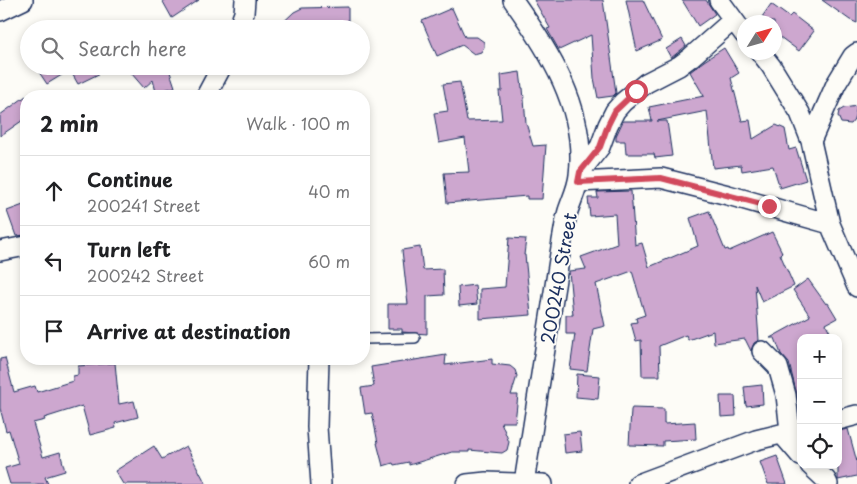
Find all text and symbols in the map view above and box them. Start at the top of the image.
north arrow [737,15,782,60]
search box [20,20,370,75]
icon: search [38,34,66,62]
text: Search here [78,34,187,62]
route start [625,80,648,103]
text: 2 min [40,107,99,139]
text: Walk · 100 m [246,111,350,135]
text: Continue [87,165,173,193]
icon: ahead [40,177,68,205]
text: 40 m [308,179,350,203]
text: 200241 Street [87,193,200,217]
route end [758,195,781,218]
street label: 200240 Street [533,210,583,346]
text: Turn left [87,235,171,263]
icon: left [40,247,68,275]
text: 60 m [308,249,350,273]
text: 200242 Street [87,263,204,287]
icon: arrive [40,317,68,345]
text: Arrive at destination [87,317,291,345]
map controls [797,334,842,469]
button: + [797,334,842,379]
button: − [797,379,842,424]
button: locate [797,424,842,469]

